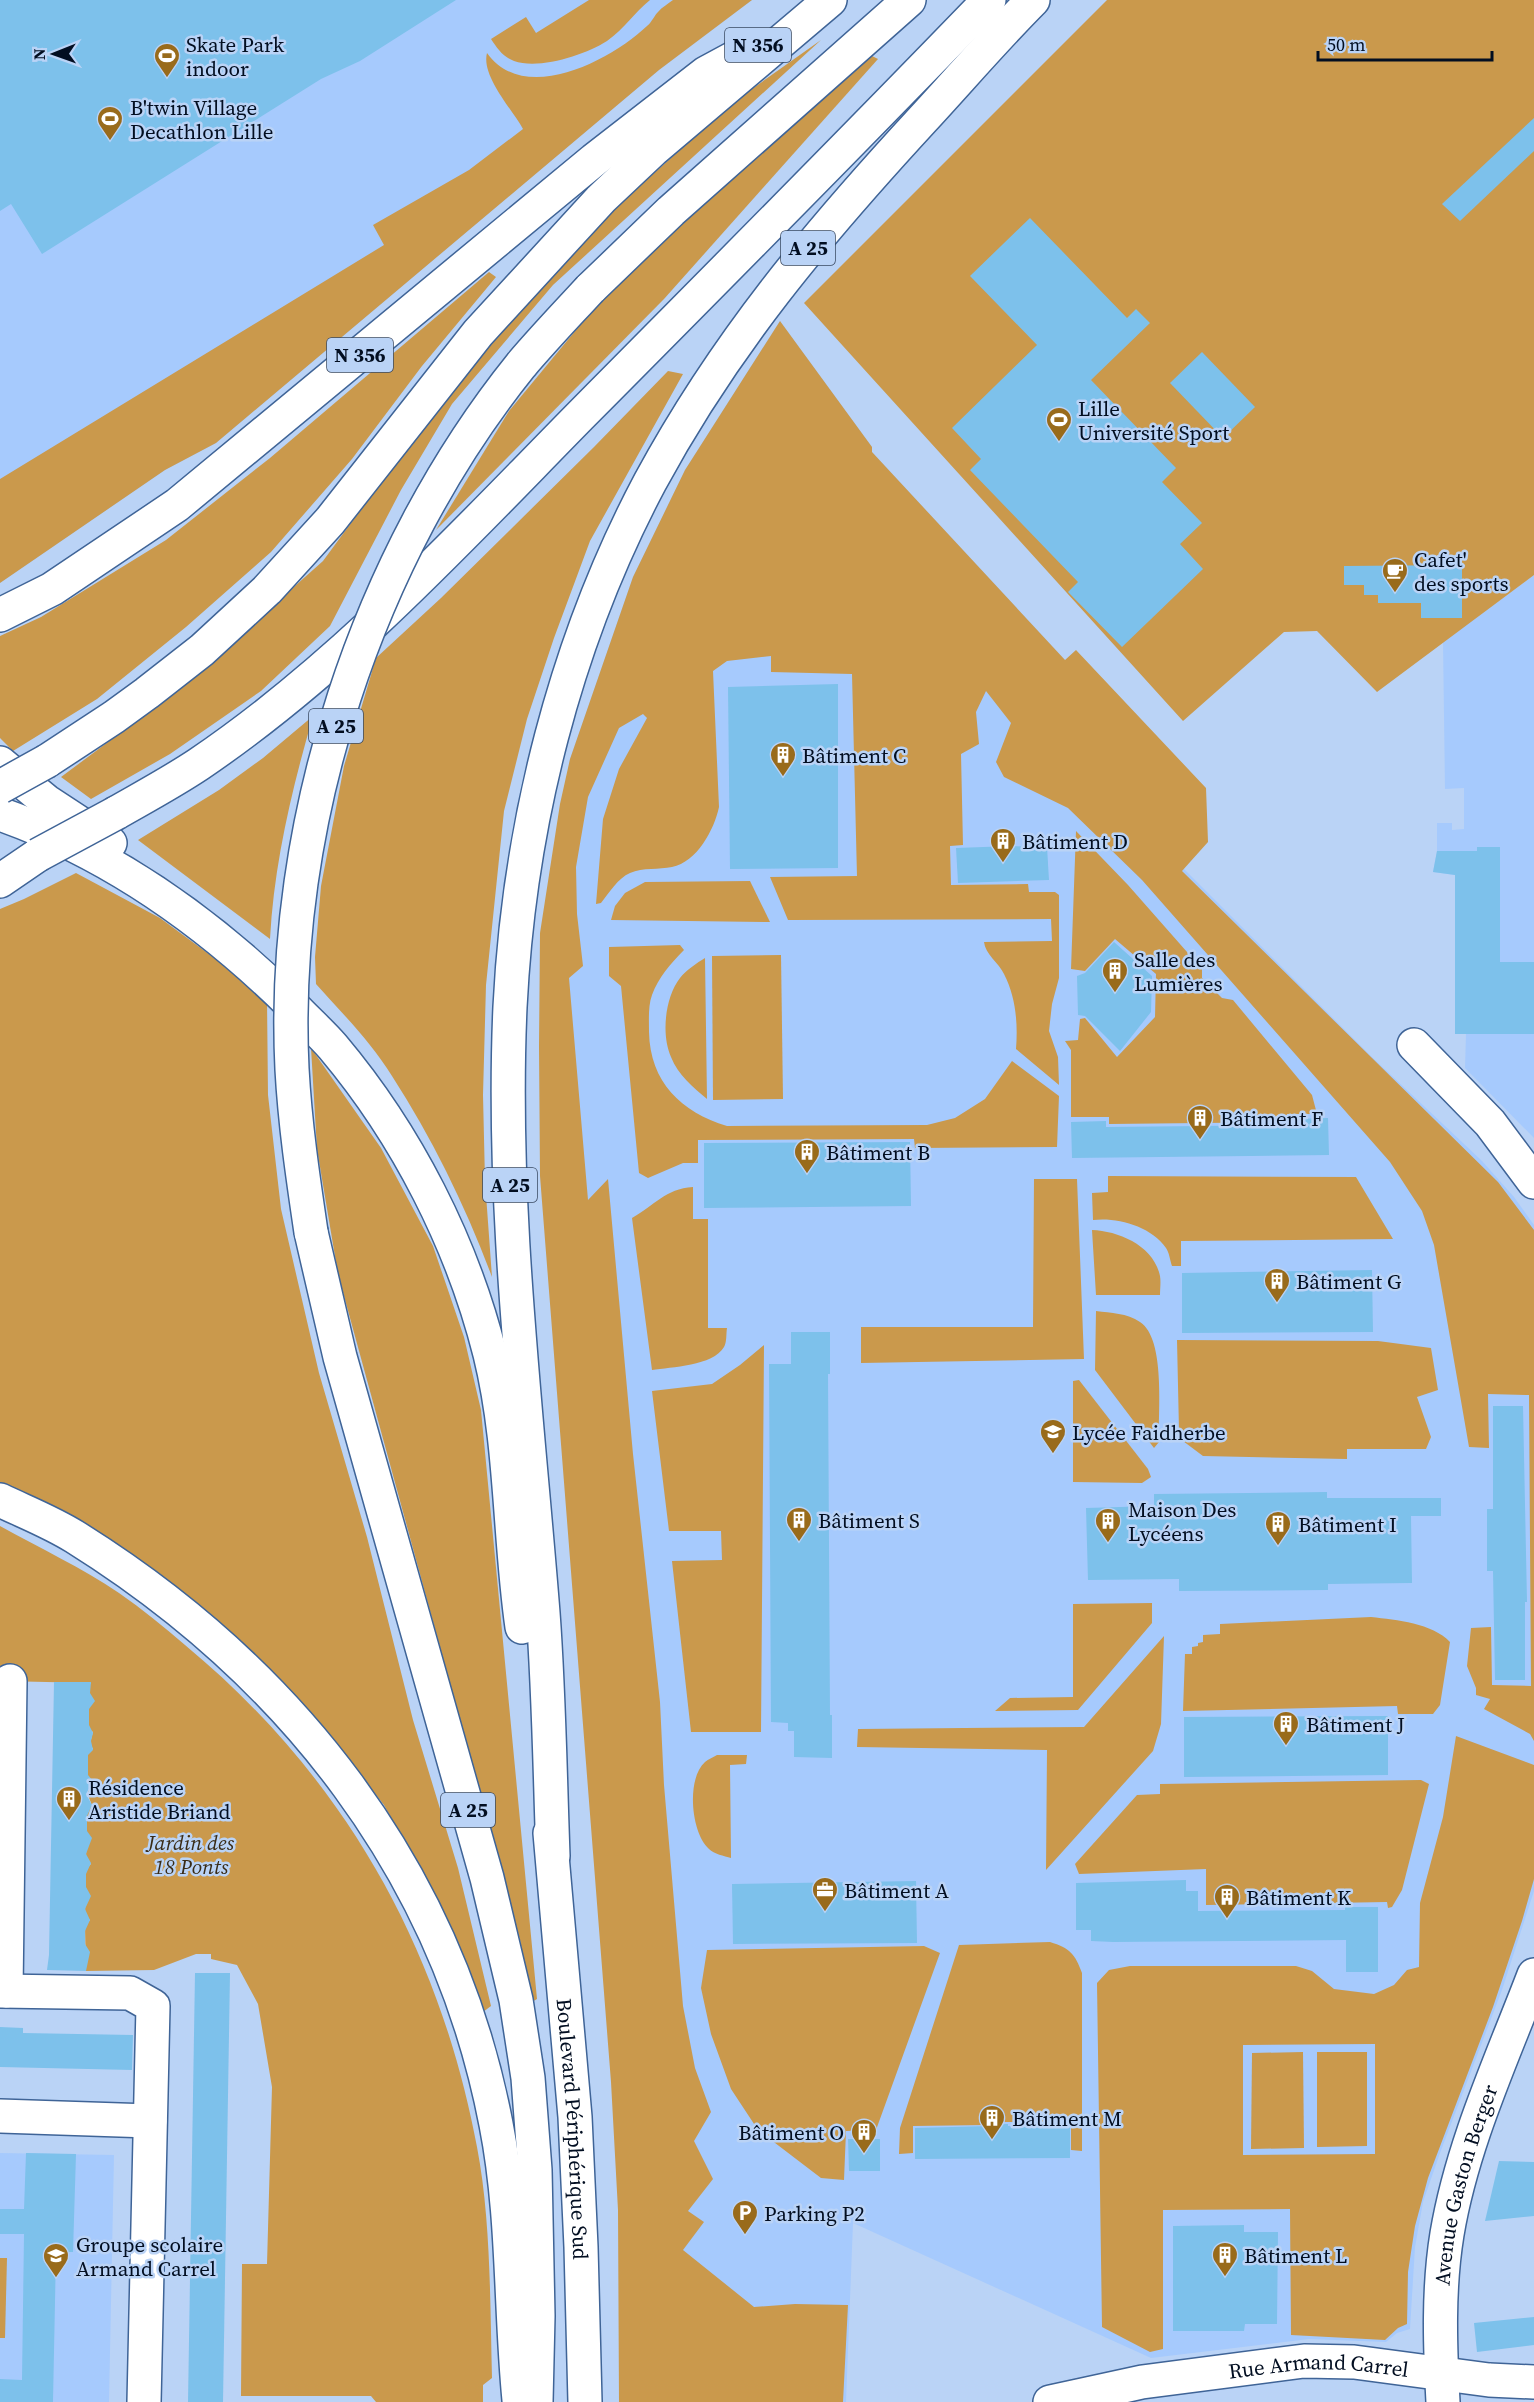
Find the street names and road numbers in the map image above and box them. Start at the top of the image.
road number: N 356 [725,28,791,62]
road number: A 25 [781,231,835,265]
road number: N 356 [327,338,393,372]
road number: A 25 [309,709,363,743]
road number: A 25 [483,1168,537,1202]
road number: A 25 [441,1793,495,1827]
street label: Boulevard Périphérique Sud [550,1997,596,2260]
street label: Avenue Gaston Berger [1427,2080,1504,2286]
street label: Rue Armand Carrel [1227,2346,1411,2385]

